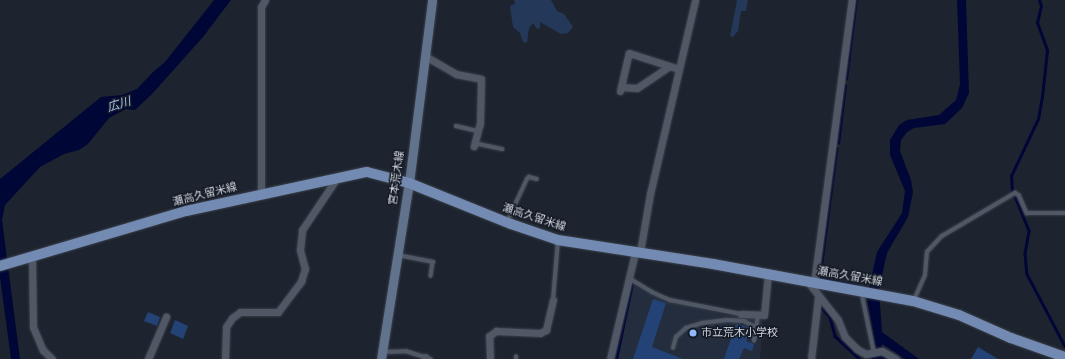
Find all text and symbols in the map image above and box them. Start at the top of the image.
water label: 広川 [105,95,133,115]
street label: 宮本荒木線 [387,150,407,206]
street label: 瀬高久留米線 [171,181,239,209]
street label: 瀬高久留米線 [501,202,567,234]
street label: 瀬高久留米線 [816,265,884,289]
place label: 市立荒木小学校 [701,326,778,340]
marker: 市立荒木小学校 [688,328,698,338]

